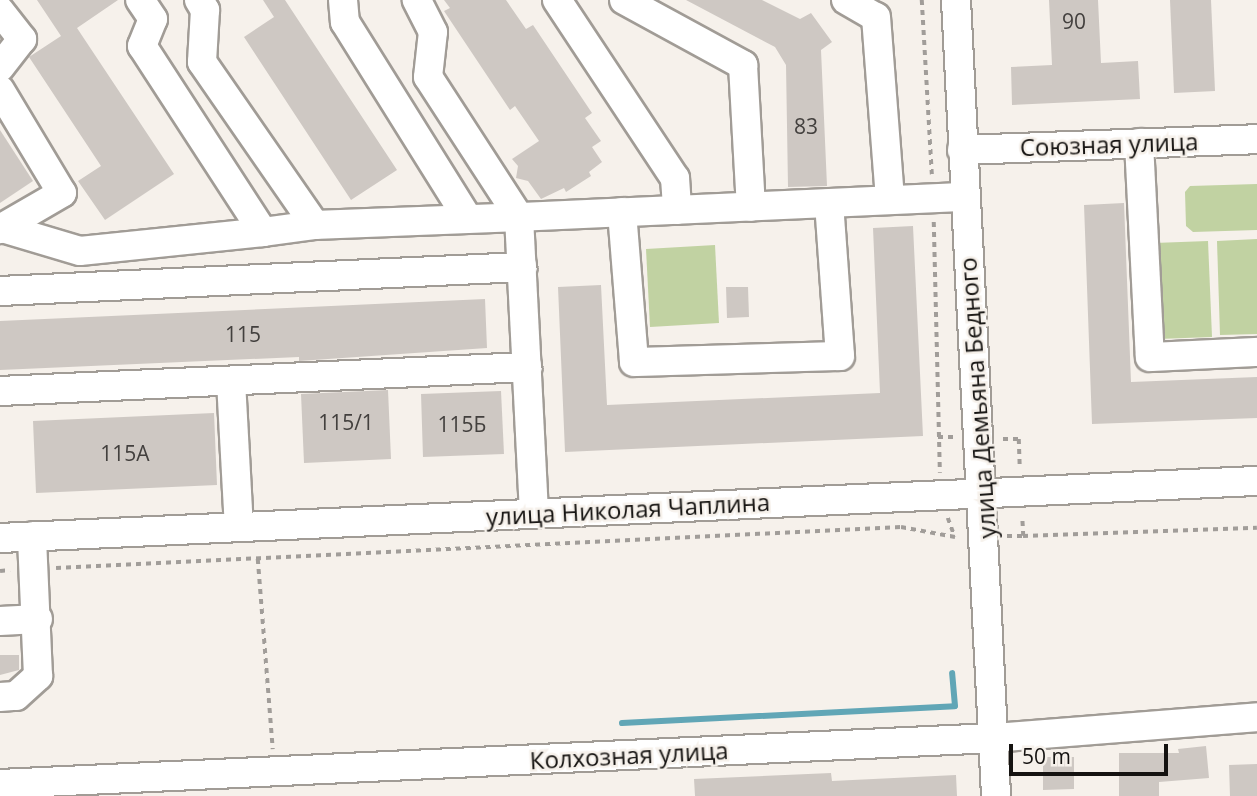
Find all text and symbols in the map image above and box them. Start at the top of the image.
house number: 90 [1062,8,1086,34]
house number: 83 [794,113,818,139]
street label: Союзная улица [1019,126,1199,162]
street label: улица Демьяна Бедного [953,257,1001,539]
house number: 115 [225,321,261,347]
house number: 115/1 [318,409,374,435]
house number: 115Б [438,411,486,437]
house number: 115А [100,440,150,466]
street label: улица Николая Чаплина [485,487,771,531]
scale bar [1012,730,1171,774]
street label: Колхозная улица [529,735,729,775]
text: 50 m [1022,742,1071,770]

